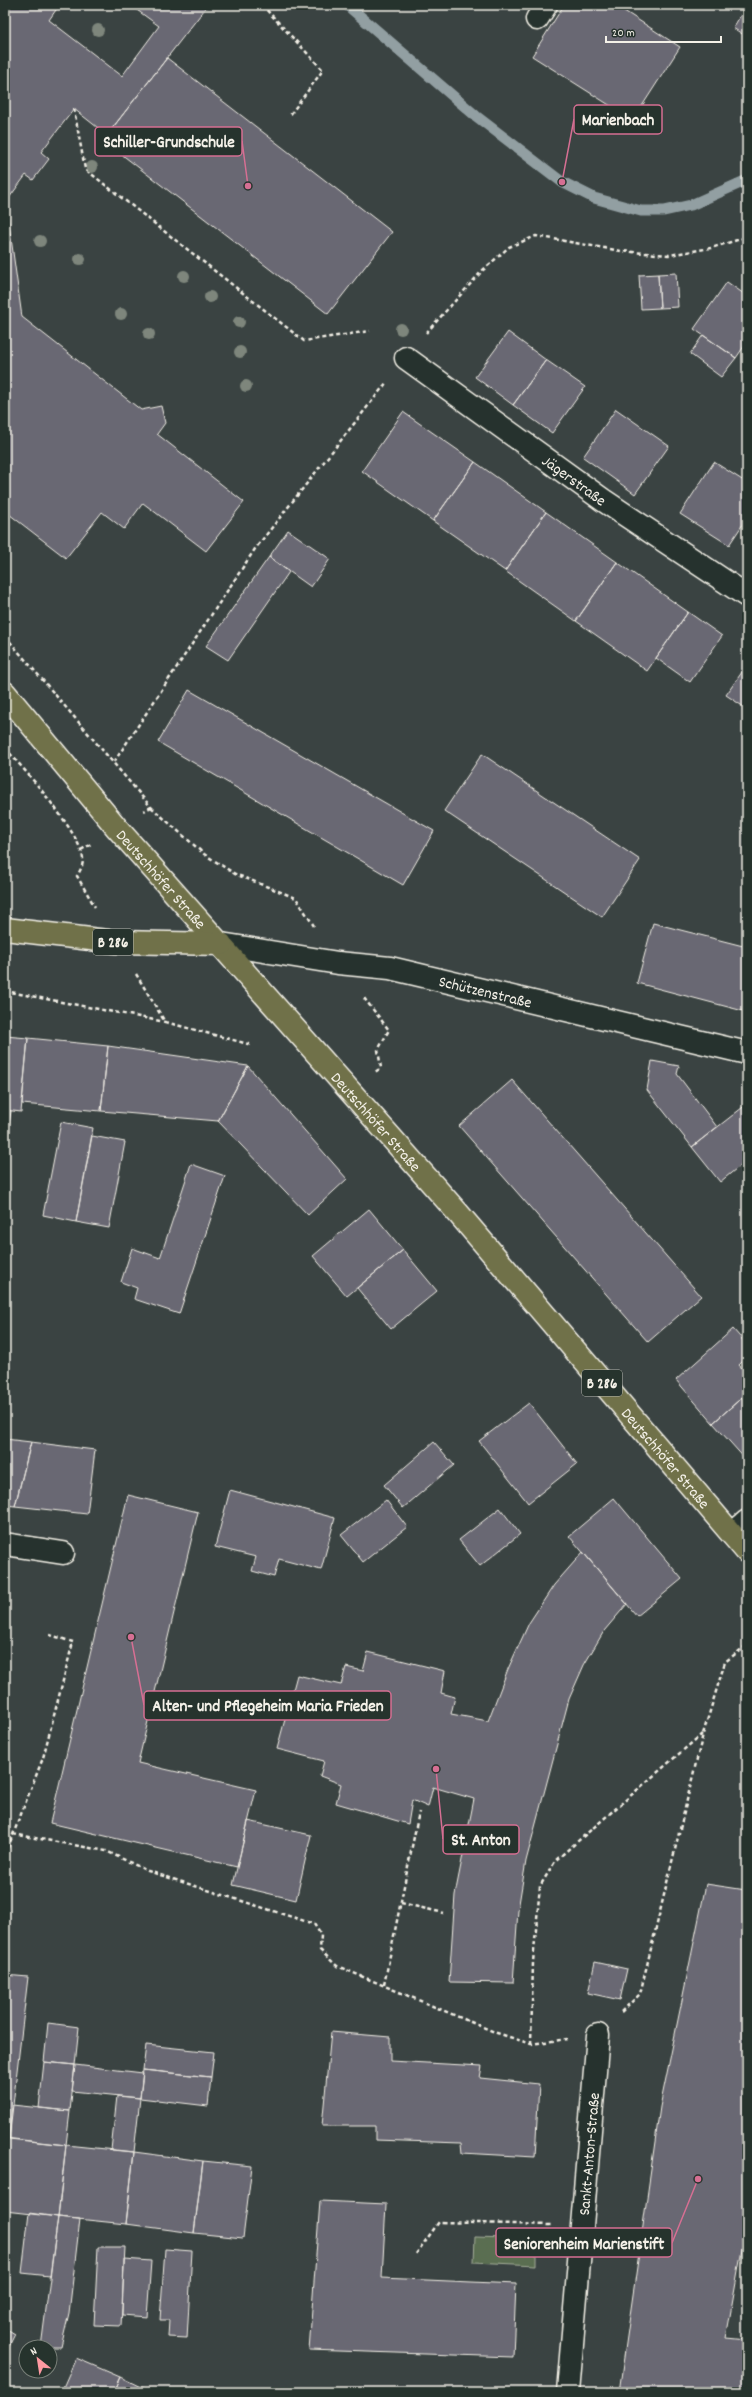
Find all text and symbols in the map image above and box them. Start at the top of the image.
scale bar [606,18,721,44]
text: 20 m [612,25,635,42]
callout: Marienbach [574,105,662,134]
text: Marienbach [582,110,655,134]
callout: Schiller-Grundschule [95,127,242,156]
text: Schiller-Grundschule [103,132,235,156]
street label: Jägerstraße [536,451,610,513]
street label: Deutschhöfer Straße [109,825,210,935]
road number: B 286 [93,929,133,955]
street label: Schützenstraße [436,971,534,1015]
street label: Deutschhöfer Straße [324,1068,425,1178]
road number: B 286 [582,1370,622,1396]
street label: Deutschhöfer Straße [615,1404,714,1515]
callout: Alten- und Pflegeheim Maria Frieden [144,1691,391,1720]
text: Alten- und Pflegeheim Maria Frieden [152,1696,384,1720]
callout: St. Anton [443,1825,519,1854]
text: St. Anton [451,1830,511,1854]
street label: Sankt-Anton-Straße [574,2092,607,2216]
callout: Seniorenheim Marienstift [496,2228,672,2257]
text: Seniorenheim Marienstift [504,2234,665,2258]
north arrow [18,2339,58,2379]
text: N [28,2344,41,2360]

